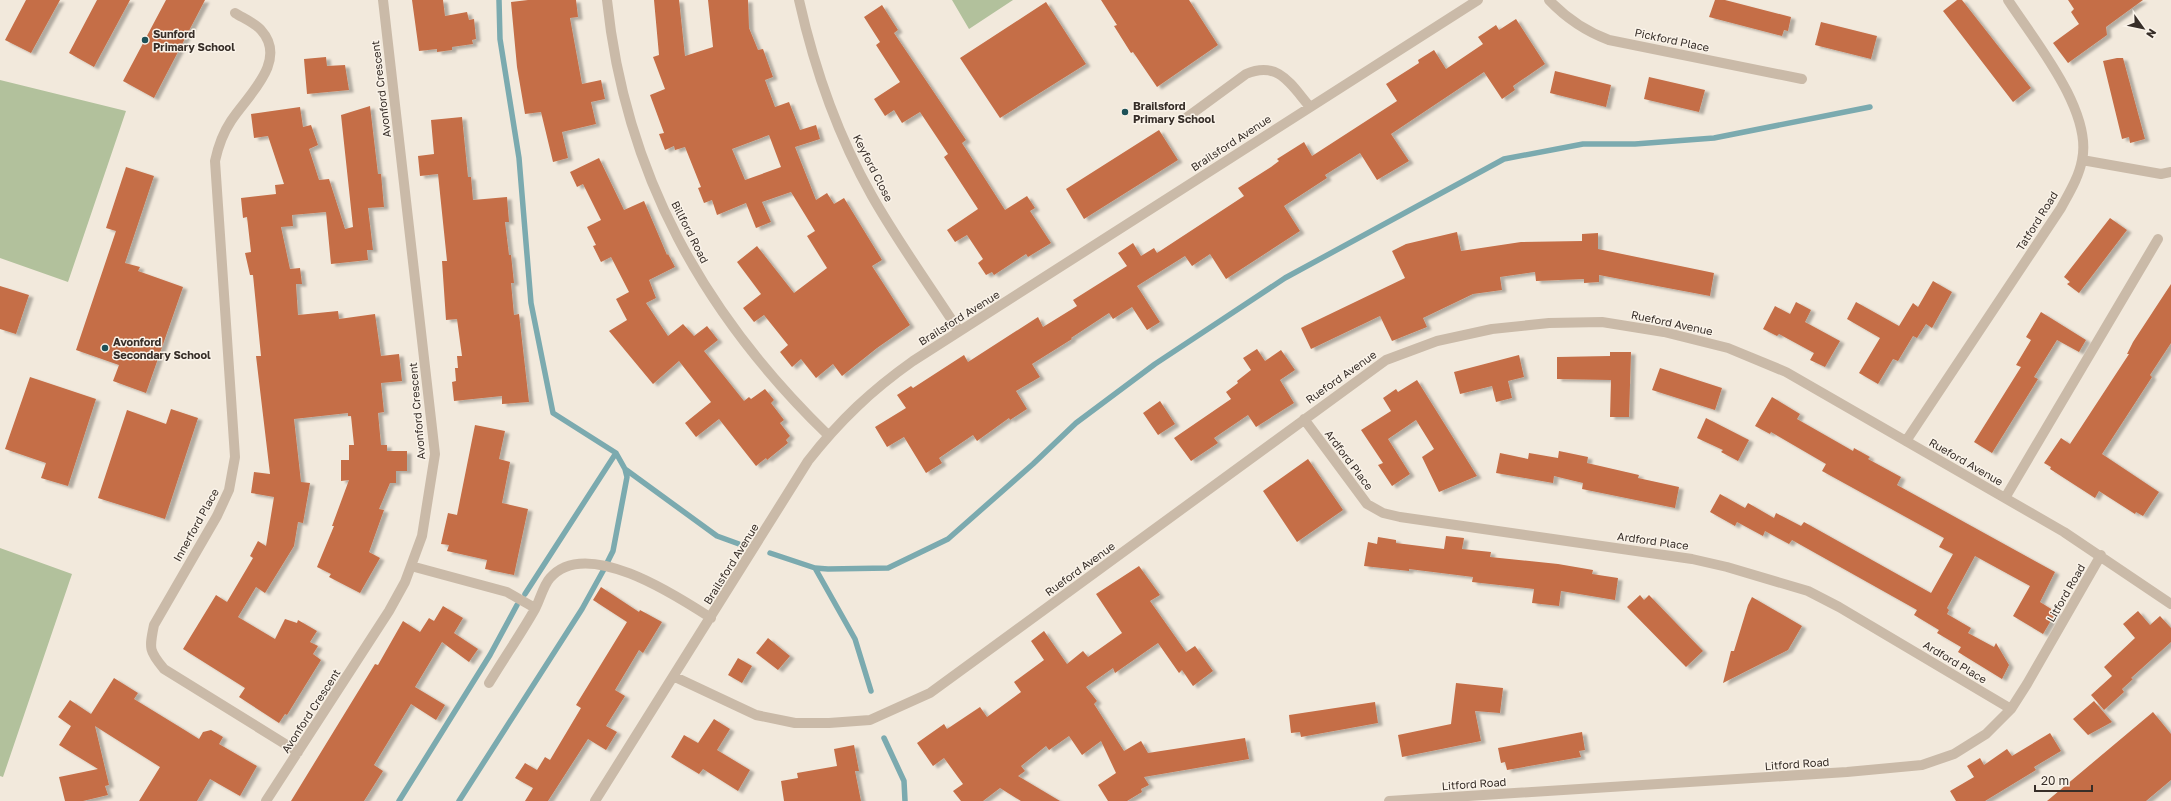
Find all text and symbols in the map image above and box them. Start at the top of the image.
north arrow [2123,8,2163,48]
street label: Pickford Place [1634,25,1711,54]
place label: Sunford Primary School [153,27,235,53]
text: N [2144,27,2160,41]
marker: Sunford Primary School [140,35,150,45]
street label: Avonford Crescent [368,40,393,138]
place label: Brailsford Primary School [1133,99,1215,125]
marker: Brailsford Primary School [1120,107,1130,117]
street label: Brailsford Avenue [1188,112,1273,173]
street label: Keyford Close [851,132,896,204]
street label: Tatford Road [2013,189,2060,253]
street label: Billford Road [669,198,712,265]
street label: Brailsford Avenue [916,287,1002,348]
street label: Rueford Avenue [1630,308,1714,338]
place label: Avonford Secondary School [113,335,211,361]
marker: Avonford Secondary School [100,343,110,353]
street label: Rueford Avenue [1303,347,1379,406]
street label: Avonford Crescent [406,362,427,460]
street label: Ardford Place [1323,427,1376,492]
street label: Rueford Avenue [1927,435,2006,488]
street label: Innerford Place [170,486,221,564]
street label: Brailsford Avenue [700,521,761,607]
street label: Ardford Place [1617,529,1690,552]
street label: Rueford Avenue [1042,539,1117,598]
street label: Litford Road [2044,561,2087,624]
street label: Ardford Place [1921,637,1989,686]
street label: Avonford Crescent [279,666,343,755]
street label: Litford Road [1764,755,1830,772]
scale bar [2035,767,2092,793]
text: 20 m [2041,773,2069,788]
street label: Litford Road [1441,775,1507,792]

